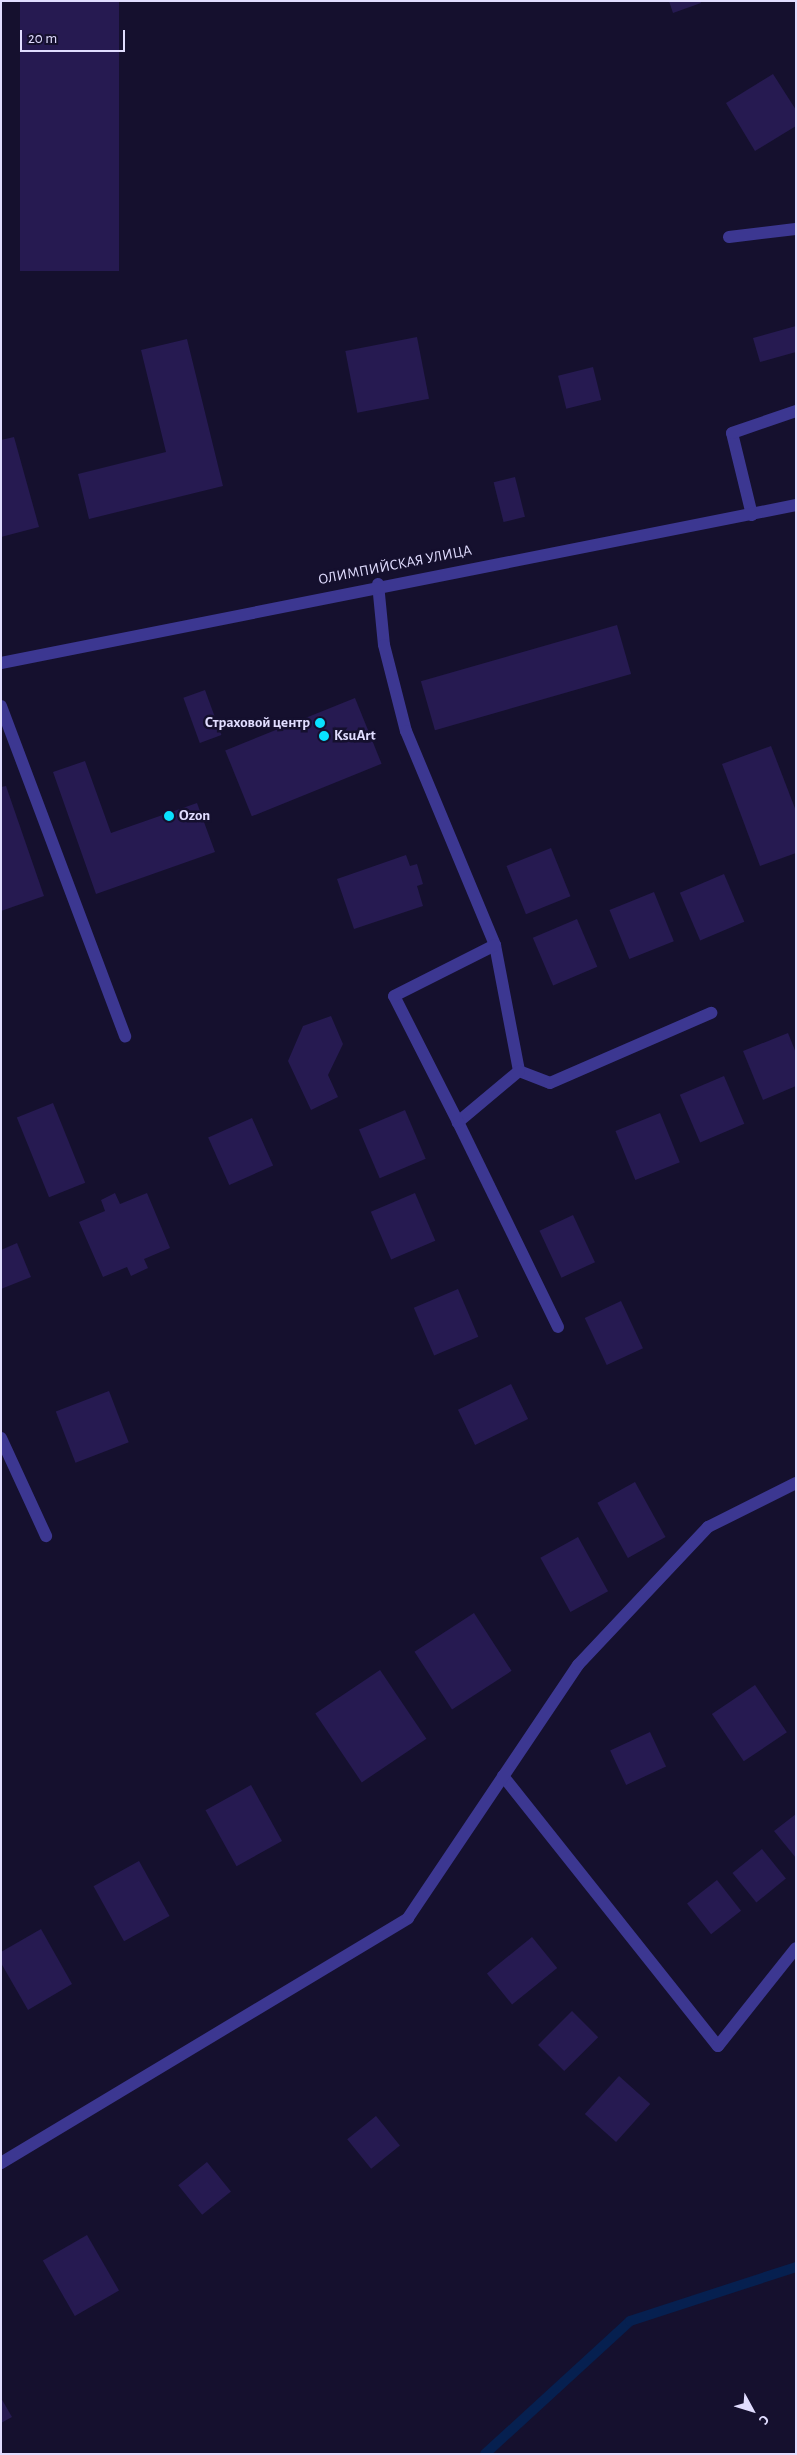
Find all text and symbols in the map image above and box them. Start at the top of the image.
scale bar [22,20,128,52]
text: 20 m [28,31,57,46]
street label: ОЛИМПИЙСКАЯ УЛИЦА [317,541,473,589]
place label: Страховой центр [205,714,310,732]
marker: Страховой центр [314,717,326,729]
place label: KsuArt [334,727,376,745]
marker: KsuArt [318,730,330,742]
place label: Ozon [179,807,210,825]
marker: Ozon [163,810,175,822]
north arrow [727,2385,777,2435]
text: С [756,2412,772,2427]

